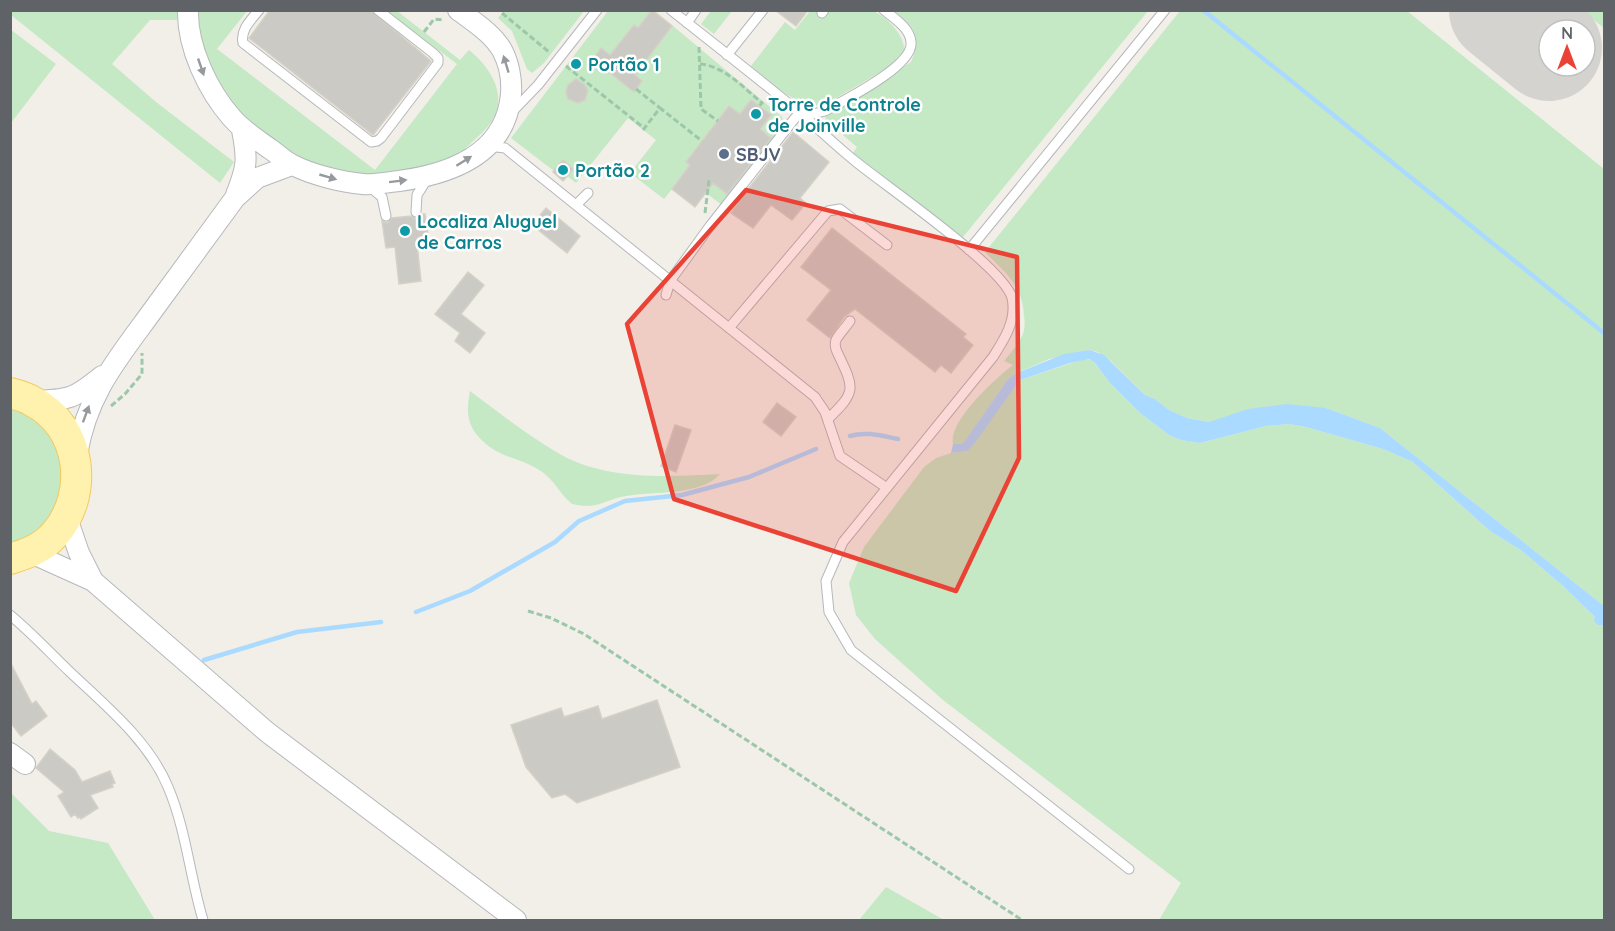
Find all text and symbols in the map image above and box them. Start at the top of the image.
north arrow [1537,18,1597,78]
text: N [1561,23,1573,43]
place label: Portão 1 [588,53,660,76]
one-way arrow [501,55,510,73]
marker: Portão 1 [569,57,583,71]
one-way arrow [197,58,207,76]
place label: Torre de Controle de Joinville [768,93,921,137]
marker: Torre de Controle de Joinville [749,107,763,121]
place label: SBJV [736,143,781,166]
marker: SBJV [717,147,731,161]
one-way arrow [456,156,472,167]
place label: Portão 2 [575,159,650,182]
marker: Portão 2 [556,163,570,177]
one-way arrow [319,173,337,182]
one-way arrow [388,176,407,185]
place label: Localiza Aluguel de Carros [417,210,557,254]
marker: Localiza Aluguel de Carros [398,224,412,238]
one-way arrow [82,405,92,423]

